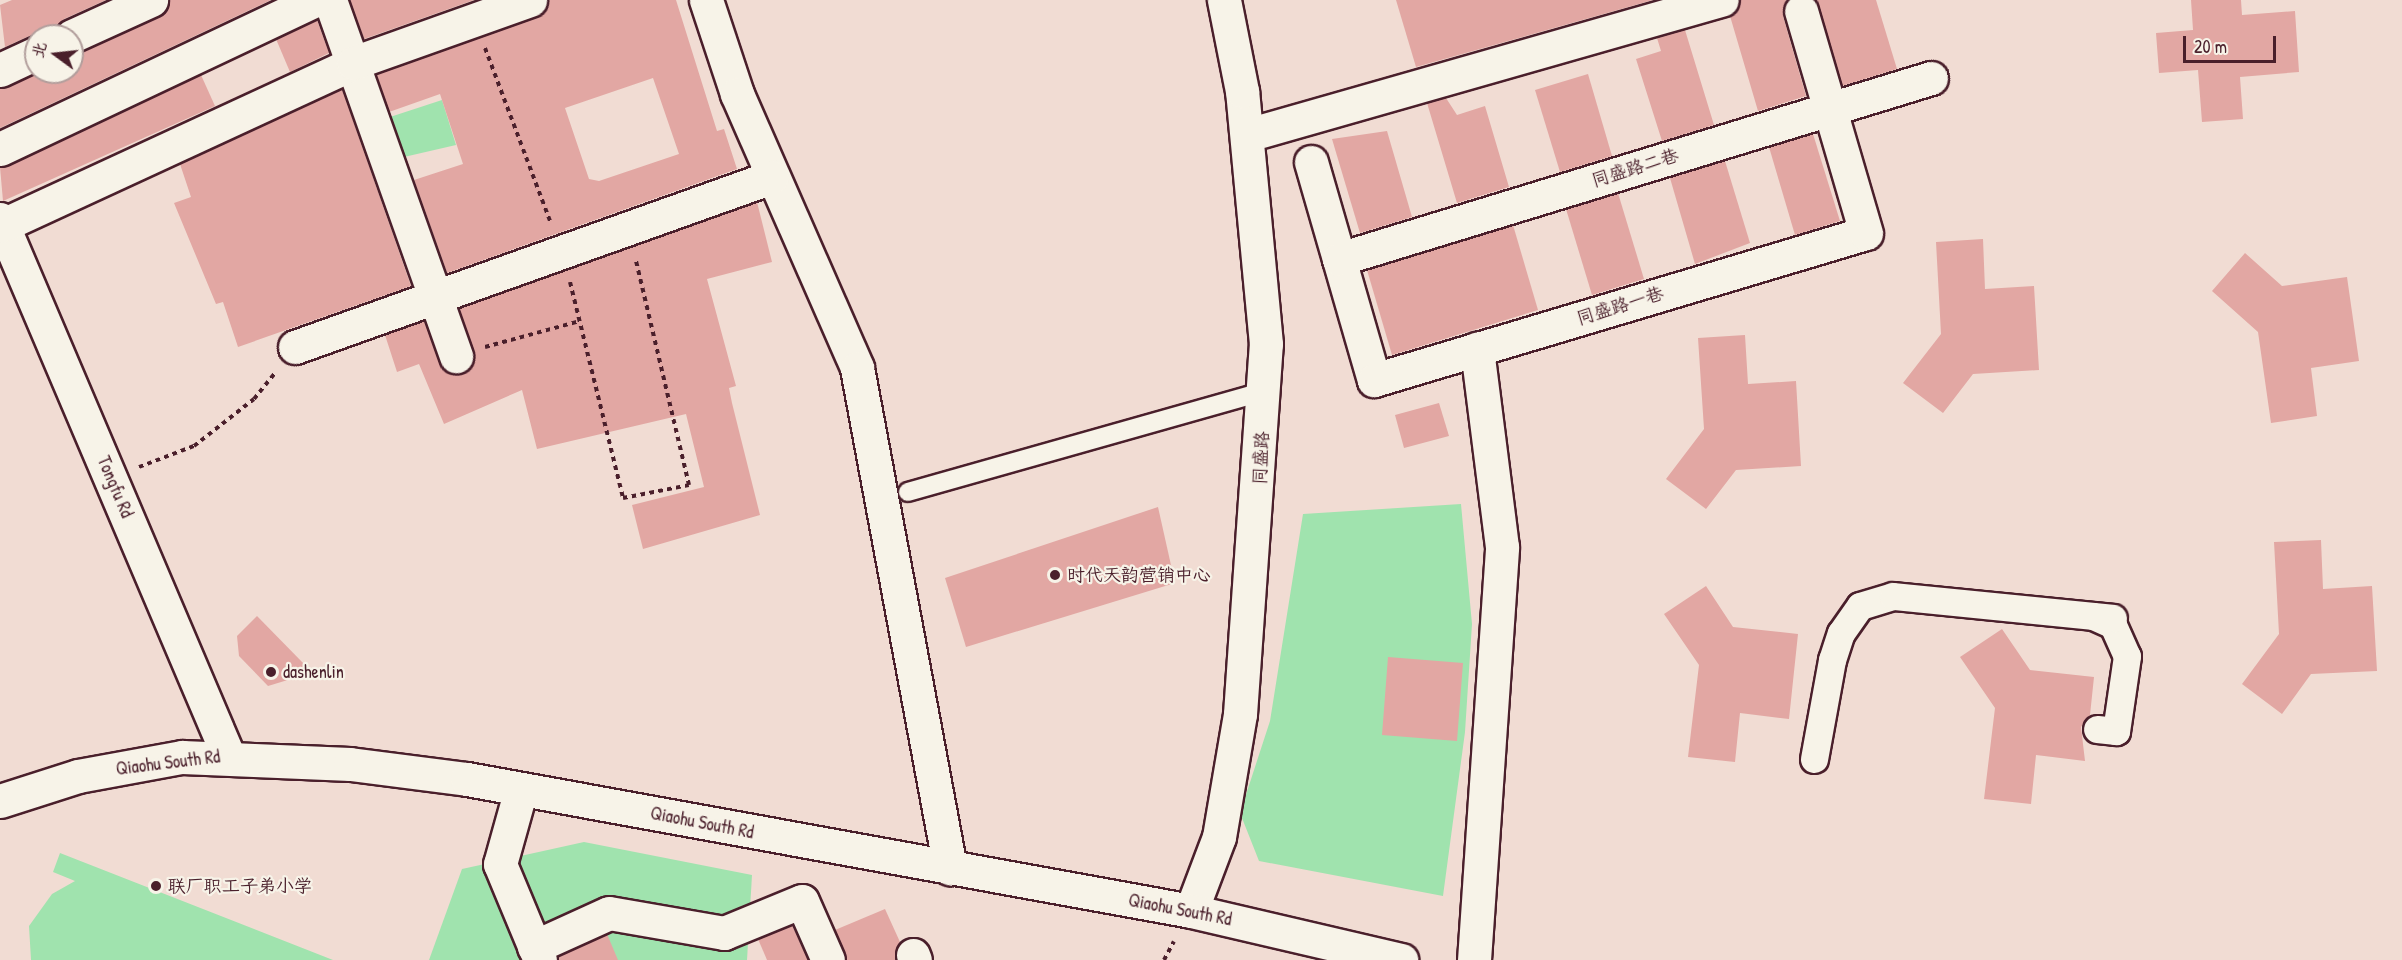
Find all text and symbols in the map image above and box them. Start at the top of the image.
north arrow [24,24,84,84]
scale bar [2186,24,2279,62]
text: 20 m [2194,34,2227,59]
text: 北 [26,39,51,60]
street label: 同盛路二巷 [1589,145,1681,191]
street label: 同盛路一巷 [1574,283,1666,329]
street label: 同盛路 [1249,430,1273,486]
street label: Tongfu Rd [92,453,138,521]
place label: 时代天韵营销中心 [1067,564,1211,586]
marker: 时代天韵营销中心 [1048,568,1062,582]
place label: dashenlin [283,661,344,683]
marker: dashenlin [264,665,278,679]
street label: Qiaohu South Rd [115,746,221,780]
street label: Qiaohu South Rd [648,802,756,844]
place label: 联厂职工子弟小学 [168,875,312,897]
marker: 联厂职工子弟小学 [149,879,163,893]
street label: Qiaohu South Rd [1126,889,1234,931]

